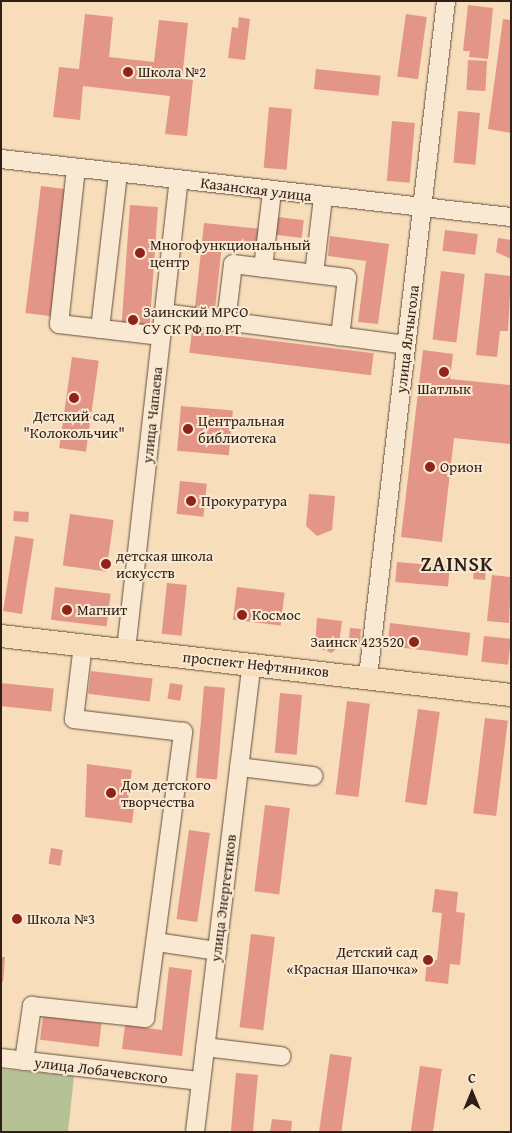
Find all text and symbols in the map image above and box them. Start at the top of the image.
place label: Школа №2 [138,63,206,81]
marker: Школа №2 [122,66,134,78]
street label: Казанская улица [199,173,313,205]
place label: Многофункциональный центр [150,235,311,270]
marker: Многофункциональный центр [134,247,146,259]
street label: улица Ялчыгола [391,284,423,394]
place label: Заинский МРСО СУ СК РФ по РТ [143,302,248,337]
marker: Заинский МРСО СУ СК РФ по РТ [127,314,139,326]
street label: улица Чапаева [138,366,166,464]
marker: Шатлык [438,366,450,378]
place label: Шатлык [417,380,471,398]
marker: Детский сад "Колокольчик" [68,392,80,404]
place label: Детский сад "Колокольчик" [23,406,125,441]
place label: Центральная библиотека [198,411,285,446]
marker: Центральная библиотека [182,423,194,435]
place label: Орион [440,458,482,476]
marker: Орион [424,461,436,473]
place label: Прокуратура [201,492,287,510]
marker: Прокуратура [185,495,197,507]
place label: детская школа искусств [116,546,213,581]
district label: ZAINSK [420,551,494,575]
marker: детская школа искусств [100,558,112,570]
place label: Магнит [77,601,127,619]
marker: Магнит [61,604,73,616]
place label: Космос [252,606,301,624]
marker: Космос [236,609,248,621]
place label: Заинск 423520 [310,633,404,651]
marker: Заинск 423520 [408,636,420,648]
street label: проспект Нефтяников [182,647,330,681]
place label: Дом детского творчества [121,775,211,810]
marker: Дом детского творчества [105,787,117,799]
street label: улица Энергетиков [206,833,240,963]
place label: Школа №3 [27,910,95,928]
marker: Школа №3 [11,913,23,925]
place label: Детский сад «Красная Шапочка» [286,942,418,977]
marker: Детский сад «Красная Шапочка» [422,954,434,966]
street label: улица Лобачевского [33,1053,169,1087]
north arrow [447,1068,497,1118]
text: С [468,1068,476,1088]

